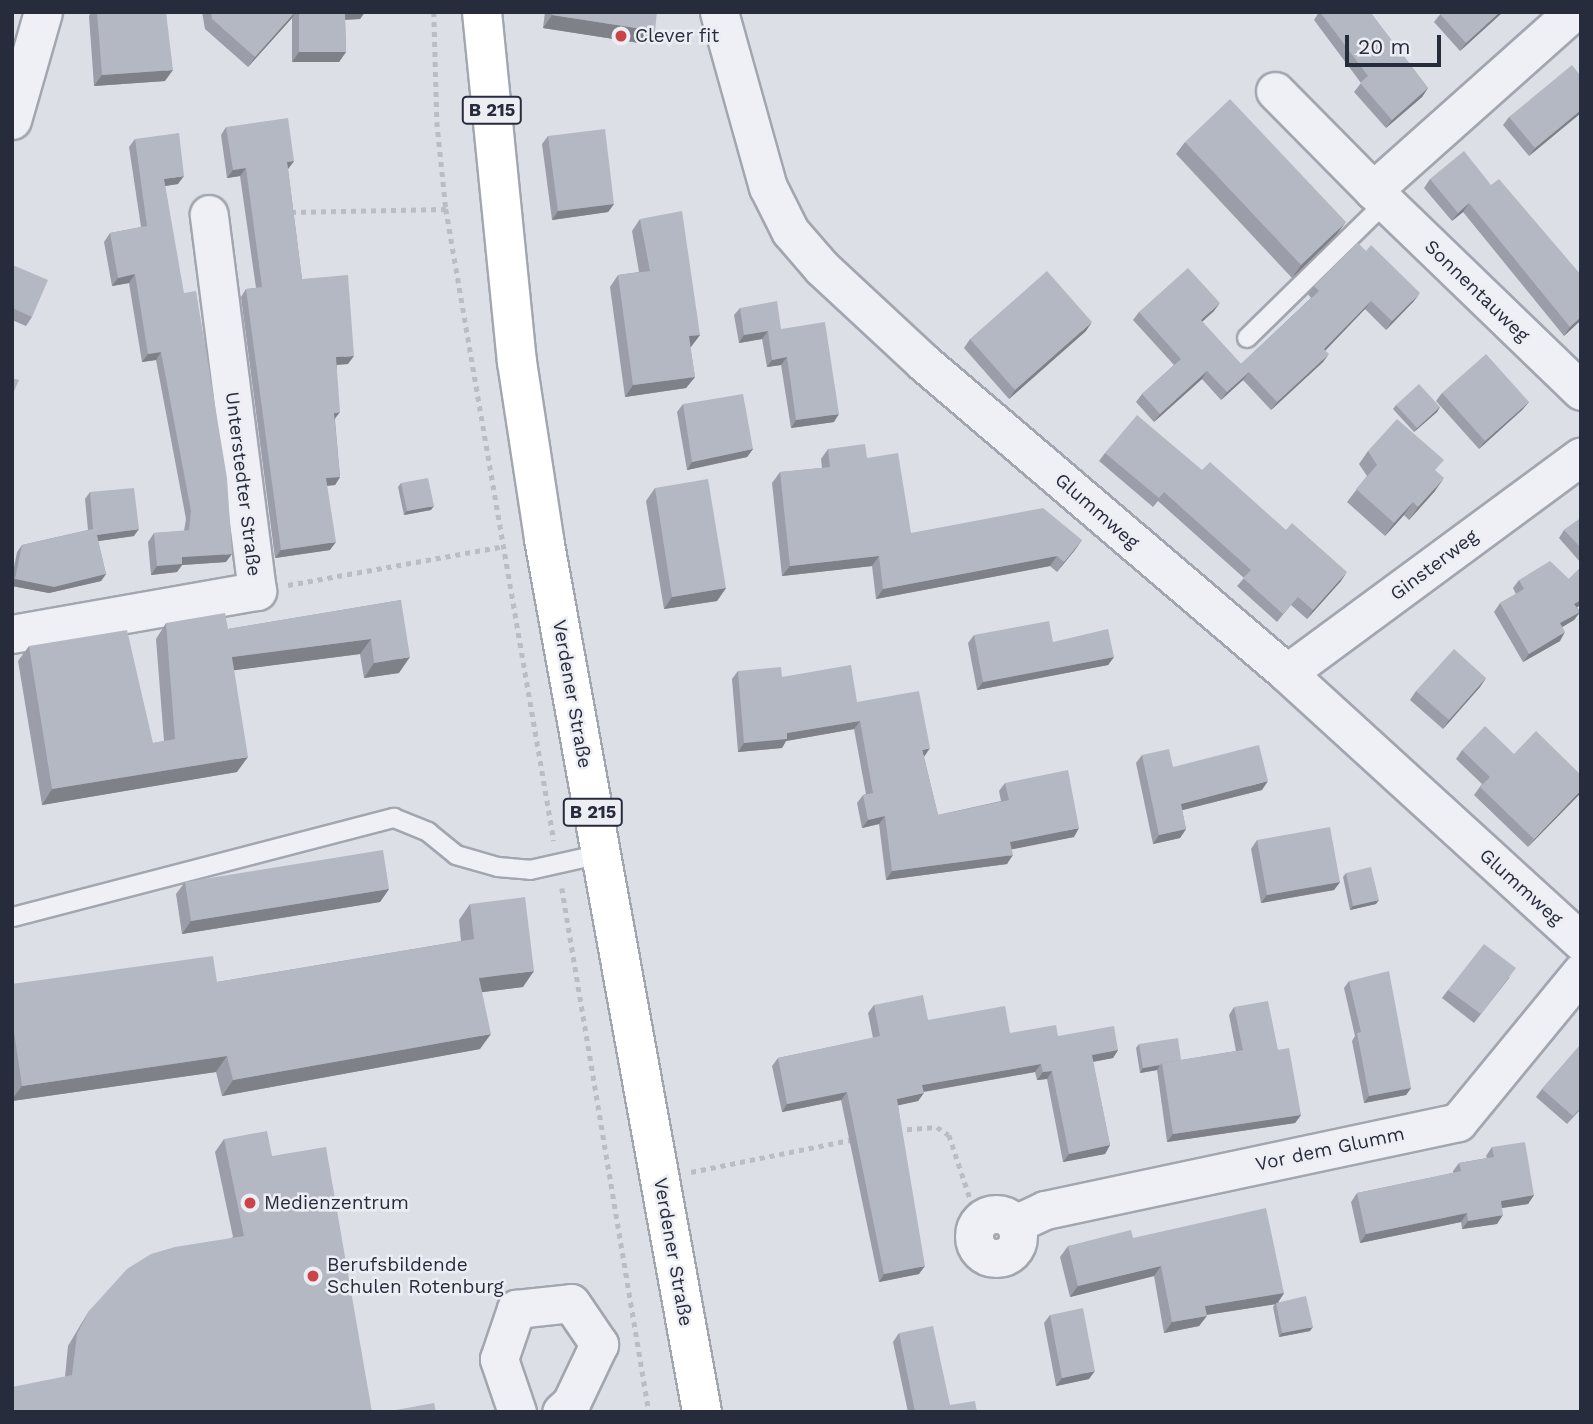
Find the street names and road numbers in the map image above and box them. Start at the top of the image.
road number: B 215 [461,96,524,124]
street label: Sonnentauweg [1420,235,1534,347]
street label: Unterstedter Straße [220,390,266,578]
street label: Glummweg [1050,468,1144,554]
street label: Ginsterweg [1386,525,1482,605]
street label: Verdener Straße [548,618,596,770]
road number: B 215 [562,798,624,826]
street label: Glummweg [1475,844,1567,930]
street label: Vor dem Glumm [1253,1122,1407,1176]
street label: Verdener Straße [649,1176,697,1328]

